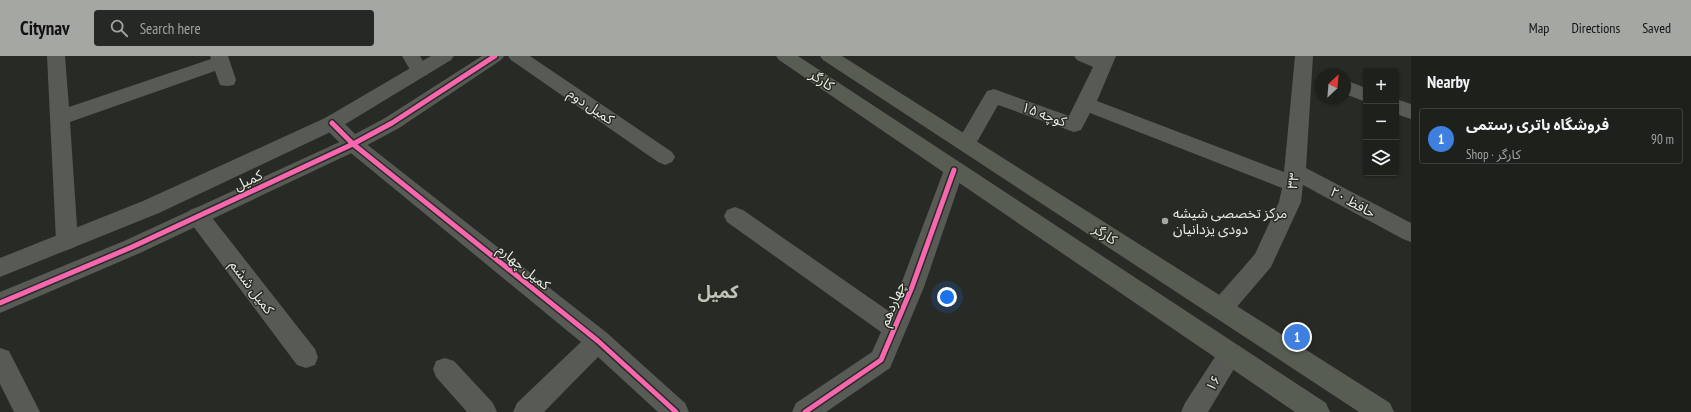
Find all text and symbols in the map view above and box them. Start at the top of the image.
search box [94,10,374,46]
text: Citynav [20,16,70,40]
icon: search [108,17,130,39]
text: Search here [140,19,201,38]
text: Map [1529,19,1549,37]
text: Directions [1571,19,1620,37]
text: Saved [1642,19,1671,37]
street label: کارگر [805,65,838,95]
north arrow [1315,68,1351,104]
map controls [1363,68,1399,176]
button: + [1363,68,1399,104]
text: Nearby [1427,71,1470,93]
street label: کمیل دوم [563,84,618,130]
street label: کوچه ۱۵ [1019,98,1069,131]
button: − [1363,104,1399,140]
text: فروشگاه باتری رستمی [1466,115,1609,134]
text: 1 [1438,131,1444,148]
text: 90 m [1651,131,1674,148]
button: layers [1363,140,1399,176]
text: Shop · کارگر [1466,146,1521,163]
street label: کمیل [231,166,265,194]
street label: ۳۳ [1283,172,1303,190]
street label: حافظ ۲۰ [1327,183,1379,221]
place label: مرکز تخصصی شیشه دودی یزدانیان [1173,204,1287,238]
marker: مرکز تخصصی شیشه دودی یزدانیان [1160,216,1170,226]
street label: کارگر [1088,219,1121,249]
street label: کمیل چهارم [493,240,554,296]
street label: کمیل ششم [224,256,278,319]
street label: چهاردهم [875,279,911,330]
district label: کمیل [697,280,739,303]
your location [937,287,957,307]
pin: 1 [1284,322,1310,352]
street label: ۱۶ [1201,371,1225,395]

